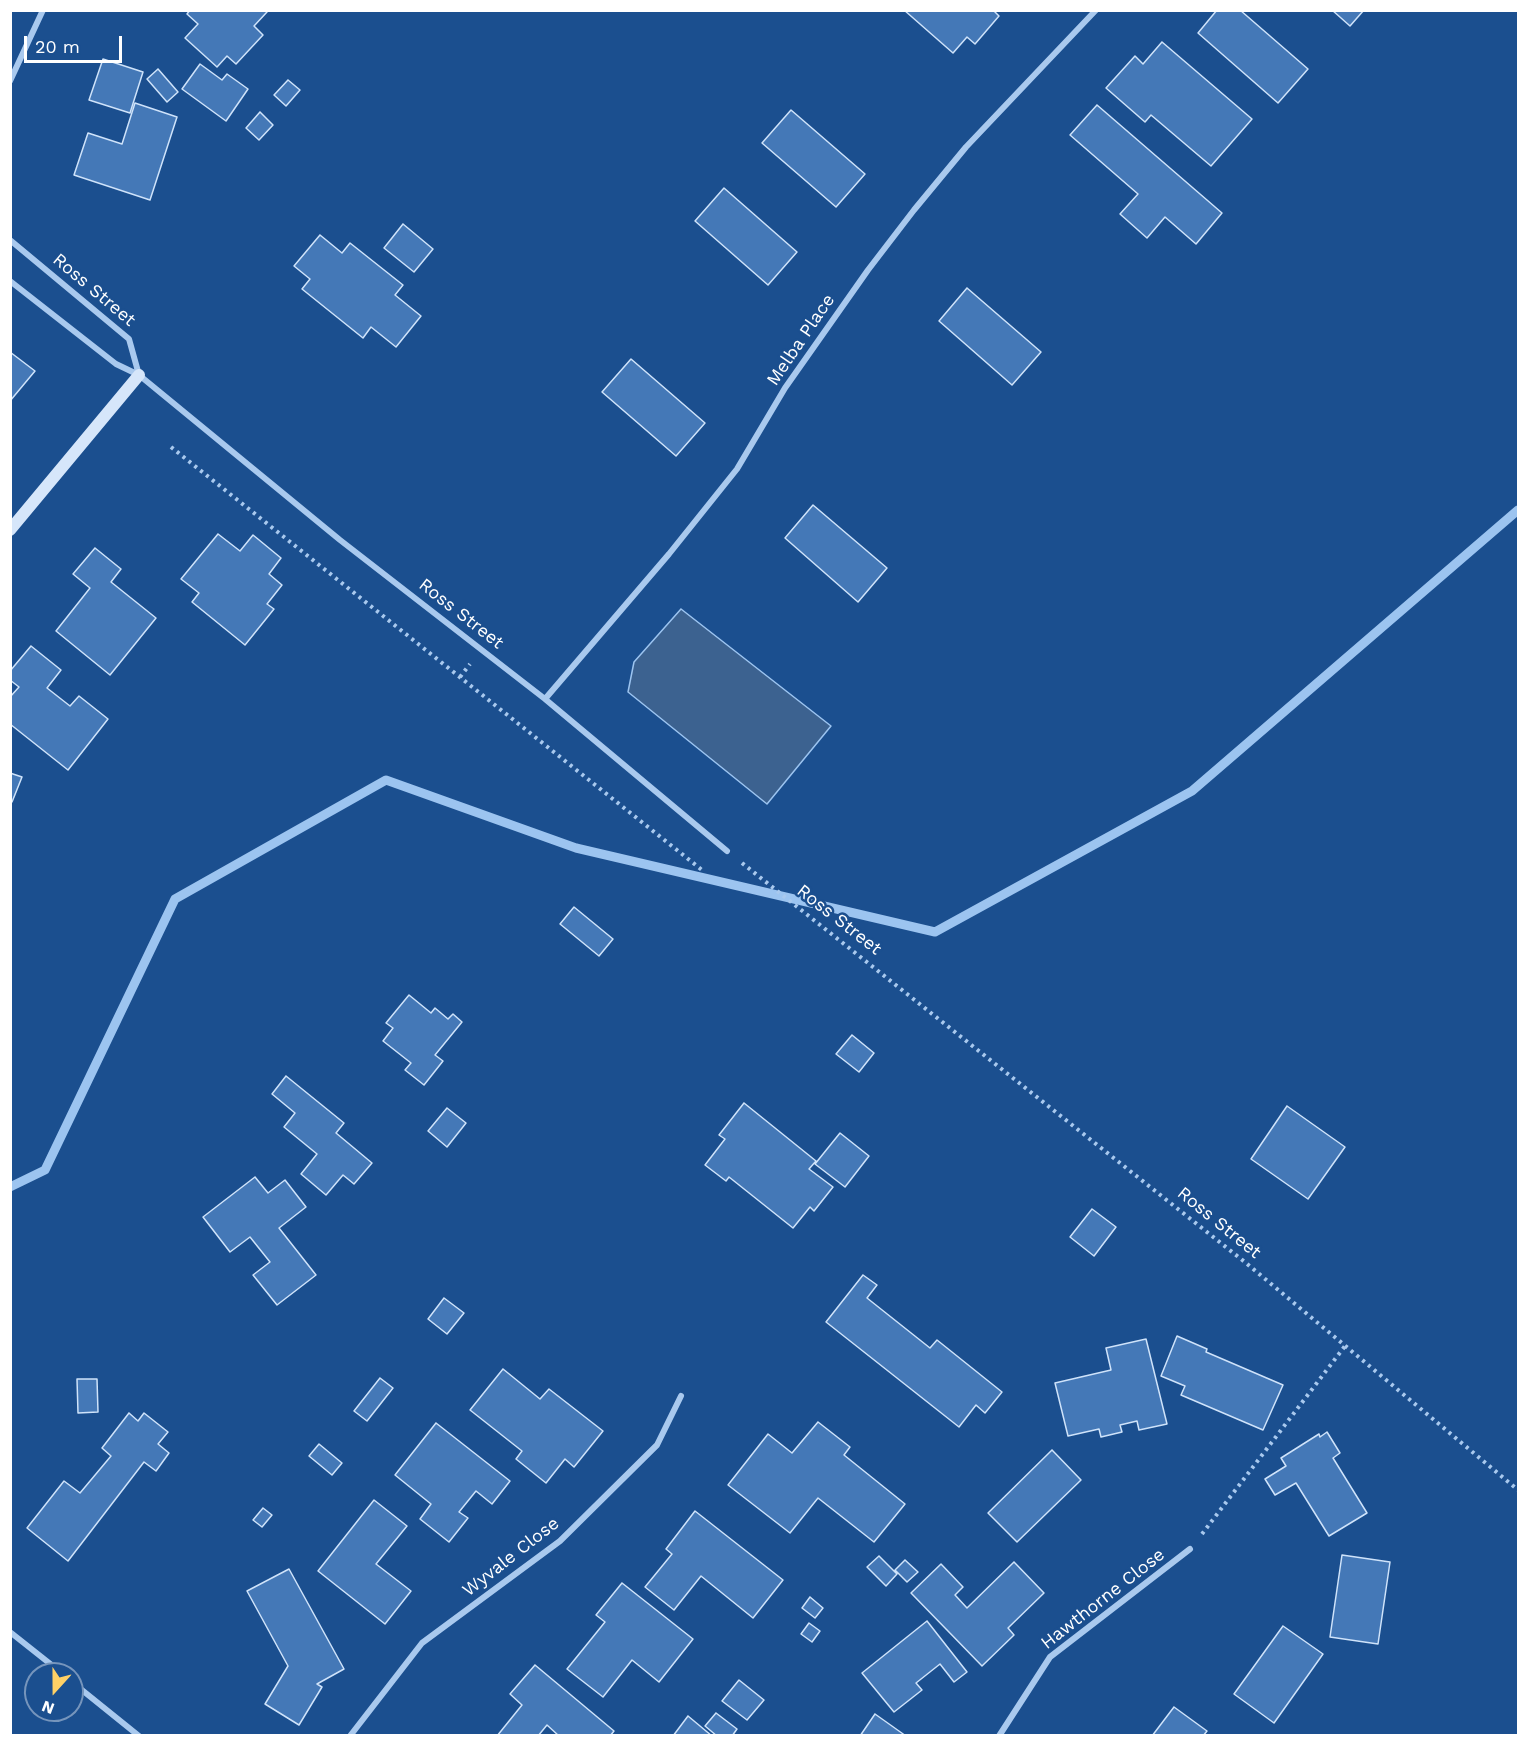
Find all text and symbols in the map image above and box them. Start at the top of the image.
scale bar [27,24,124,62]
text: 20 m [35,36,80,57]
street label: Ross Street [48,249,140,331]
street label: Melba Place [762,290,840,390]
street label: Ross Street [414,574,508,654]
street label: Ross Street [792,880,886,960]
street label: Ross Street [1173,1183,1265,1263]
street label: Wyvale Close [458,1513,564,1601]
street label: Hawthorne Close [1037,1544,1169,1654]
north arrow [24,1662,84,1722]
text: N [39,1696,57,1718]

